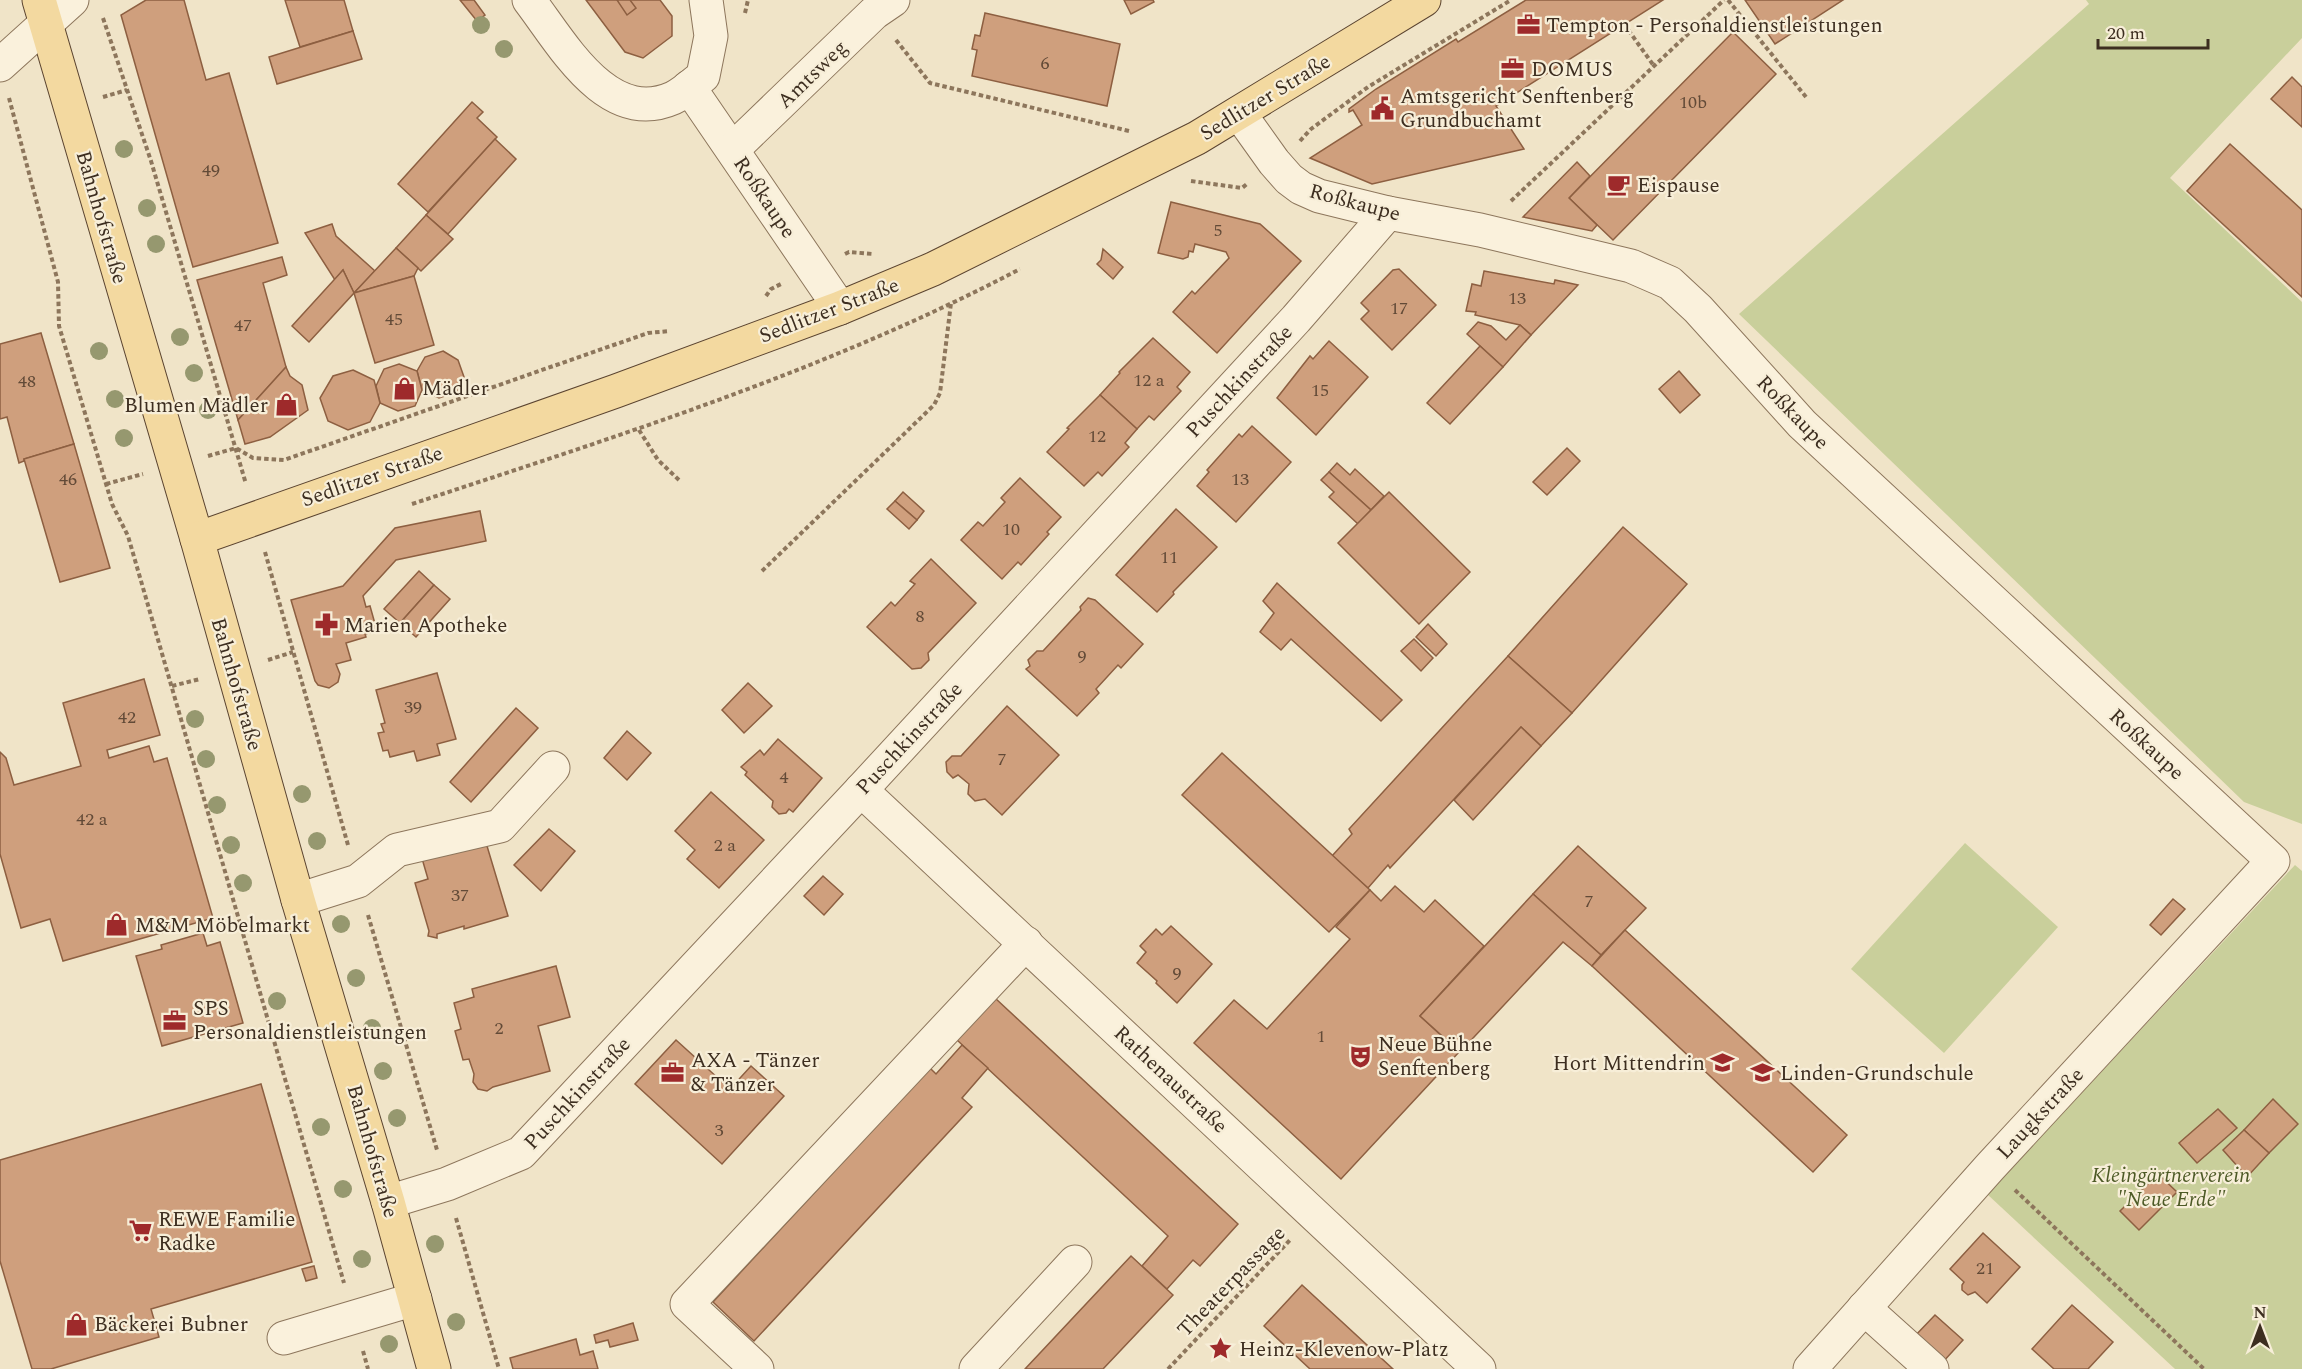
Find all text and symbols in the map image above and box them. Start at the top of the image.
place label: Tempton - Personaldienstleistungen [1546,10,1883,42]
office icon: Tempton - Personaldienstleistungen [1515,12,1541,38]
scale bar [2098,12,2208,50]
text: 20 m [2107,20,2145,47]
street label: Amtsweg [770,33,855,117]
street label: Sedlitzer Straße [1194,46,1337,150]
house number: 6 [1041,50,1050,77]
place label: DOMUS [1531,54,1613,86]
office icon: DOMUS [1500,56,1526,82]
place label: Amtsgericht Senftenberg Grundbuchamt [1400,81,1634,137]
house number: 10b [1679,89,1707,116]
public building icon: Amtsgericht Senftenberg Grundbuchamt [1369,95,1395,121]
street label: Bahnhofstraße [67,147,135,288]
street label: Roßkaupe [725,150,804,245]
house number: 49 [202,157,220,184]
place label: Eispause [1637,170,1720,202]
cafe icon: Eispause [1606,172,1632,198]
street label: Roßkaupe [1305,175,1404,231]
house number: 5 [1214,217,1223,244]
street label: Sedlitzer Straße [755,269,904,352]
house number: 13 [1508,285,1526,312]
house number: 17 [1390,295,1408,322]
house number: 45 [385,306,403,333]
house number: 47 [234,312,252,339]
street label: Puschkinstraße [1179,318,1301,446]
house number: 12 a [1133,367,1165,394]
house number: 48 [18,368,36,395]
street label: Roßkaupe [1748,368,1836,457]
place label: Mädler [422,373,489,405]
shop icon: Mädler [391,375,417,401]
house number: 15 [1311,377,1329,404]
place label: Blumen Mädler [124,390,268,422]
shop icon: Blumen Mädler [273,392,299,418]
house number: 12 [1088,423,1106,450]
street label: Sedlitzer Straße [297,438,447,516]
house number: 46 [59,466,77,493]
house number: 13 [1231,466,1249,493]
house number: 10 [1002,516,1020,543]
house number: 11 [1160,544,1178,571]
house number: 8 [916,603,925,630]
place label: Marien Apotheke [344,610,507,642]
pharmacy icon: Marien Apotheke [313,612,339,638]
street label: Bahnhofstraße [202,614,270,755]
house number: 9 [1078,643,1087,670]
street label: Puschkinstraße [849,675,971,803]
house number: 39 [404,694,422,721]
street label: Roßkaupe [2101,701,2191,788]
house number: 42 [118,704,136,731]
house number: 7 [998,746,1007,773]
house number: 4 [780,764,789,791]
house number: 42 a [76,806,108,833]
house number: 2 a [714,832,736,859]
house number: 37 [451,882,469,909]
house number: 7 [1585,888,1594,915]
place label: M&M Möbelmarkt [135,910,310,942]
shop icon: M&M Möbelmarkt [104,912,130,938]
house number: 9 [1173,960,1182,987]
place label: SPS Personaldienstleistungen [193,993,427,1049]
office icon: SPS Personaldienstleistungen [162,1007,188,1033]
house number: 2 [495,1015,504,1042]
street label: Rathenaustraße [1106,1018,1235,1141]
house number: 1 [1317,1023,1326,1050]
place label: Neue Bühne Senftenberg [1378,1029,1492,1085]
street label: Puschkinstraße [517,1030,639,1158]
theatre icon: Neue Bühne Senftenberg [1347,1043,1373,1069]
place label: AXA - Tänzer & Tänzer [691,1045,820,1101]
place label: Hort Mittendrin [1553,1048,1705,1080]
school or university icon: Hort Mittendrin [1710,1050,1736,1076]
place label: Linden-Grundschule [1780,1058,1974,1090]
office icon: AXA - Tänzer & Tänzer [660,1059,686,1085]
school or university icon: Linden-Grundschule [1749,1060,1775,1086]
street label: Laugkstraße [1989,1060,2092,1167]
street label: Bahnhofstraße [338,1081,406,1222]
house number: 3 [715,1117,724,1144]
park label: Kleingärtnerverein "Neue Erde" [2092,1160,2250,1216]
place label: REWE Familie Radke [158,1204,295,1260]
supermarket icon: REWE Familie Radke [127,1218,153,1244]
street label: Theaterpassage [1170,1219,1293,1345]
house number: 21 [1976,1255,1994,1282]
north arrow [2230,1297,2290,1357]
text: N [2253,1301,2267,1325]
place label: Bäckerei Bubner [94,1309,248,1341]
shop icon: Bäckerei Bubner [63,1311,89,1337]
place label: Heinz-Klevenow-Platz [1239,1334,1449,1366]
place icon: Heinz-Klevenow-Platz [1208,1336,1234,1362]

